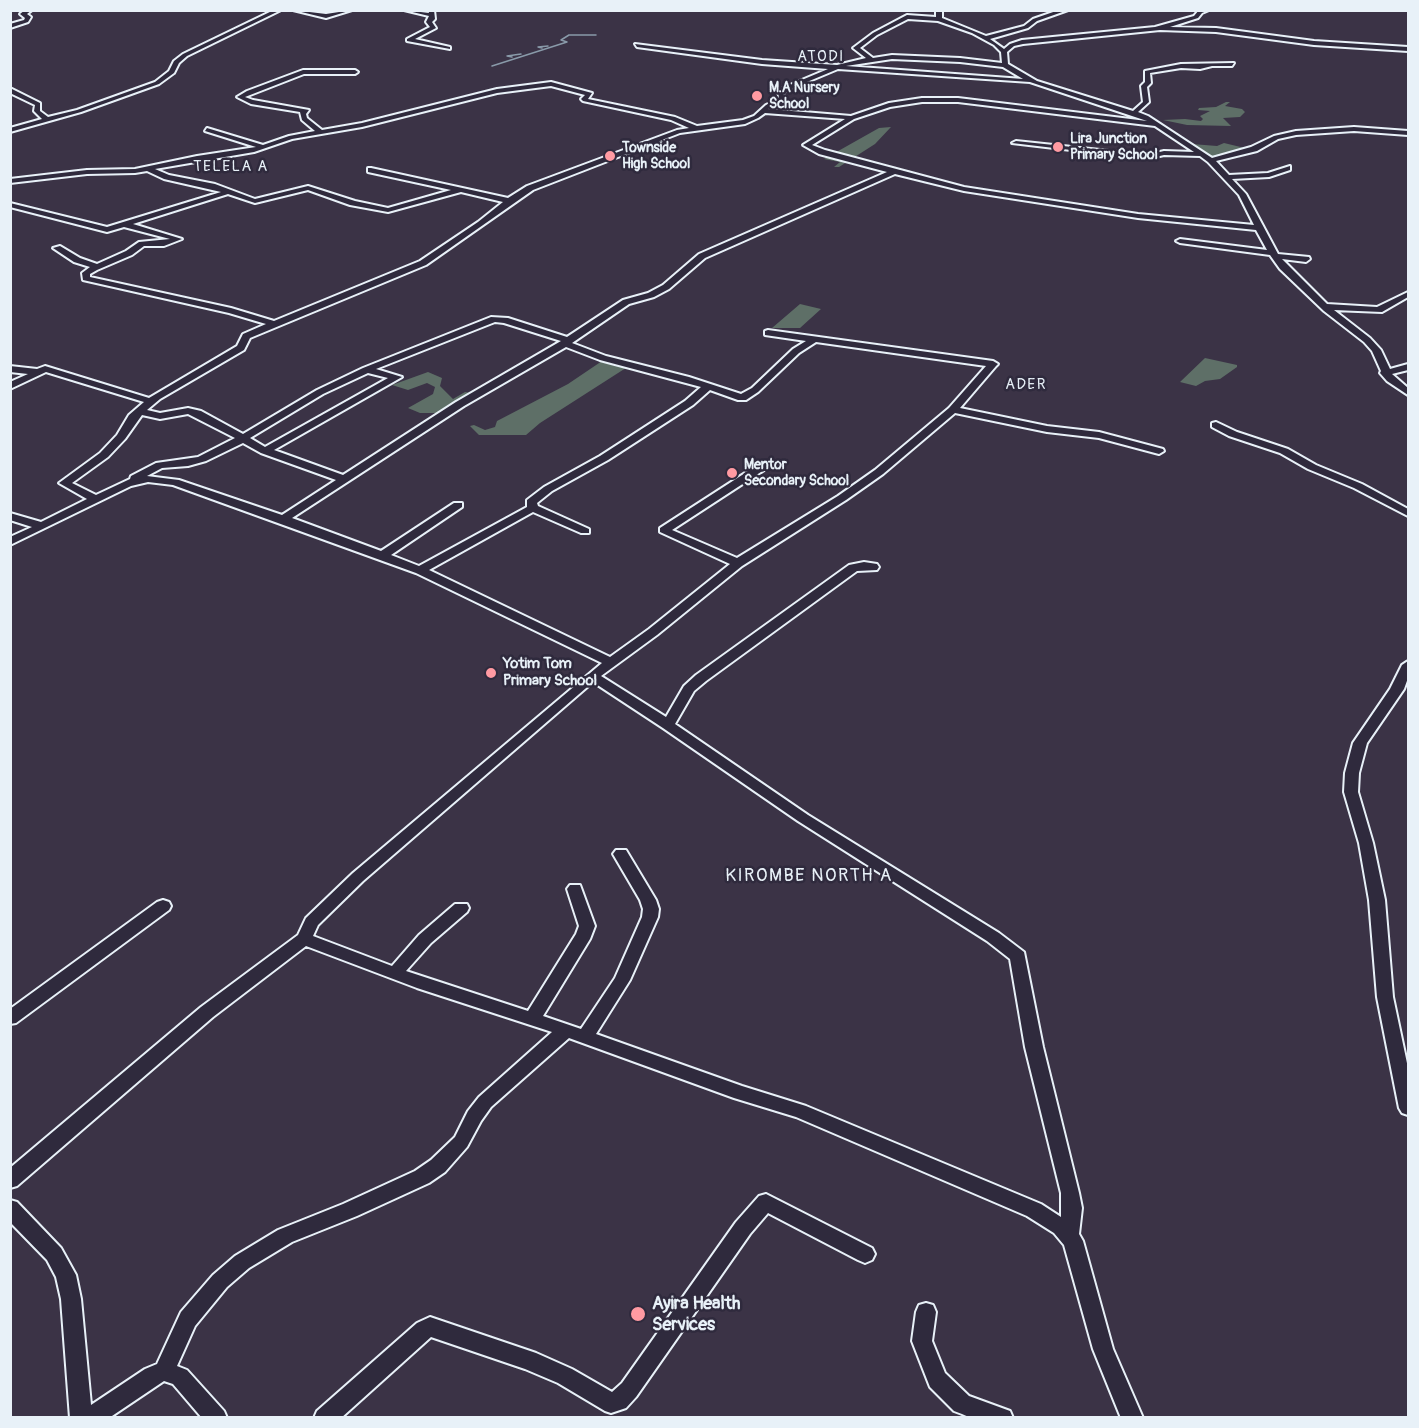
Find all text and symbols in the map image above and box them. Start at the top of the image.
district label: ATODI [797,48,845,66]
place label: M.A Nursery School [769,80,839,112]
marker: M.A Nursery School [750,89,764,103]
place label: Lira Junction Primary School [1070,131,1158,164]
place label: Townside High School [622,140,690,172]
marker: Lira Junction Primary School [1051,140,1065,154]
marker: Townside High School [603,149,617,163]
district label: TELELA A [193,158,269,176]
district label: ADER [1005,376,1047,394]
place label: Mentor Secondary School [744,457,849,490]
marker: Mentor Secondary School [725,466,739,480]
place label: Yotim Tom Primary School [503,655,597,690]
marker: Yotim Tom Primary School [484,666,498,680]
district label: KIROMBE NORTH A [725,865,893,887]
place label: Ayira Health Services [652,1293,740,1336]
marker: Ayira Health Services [629,1305,647,1323]

